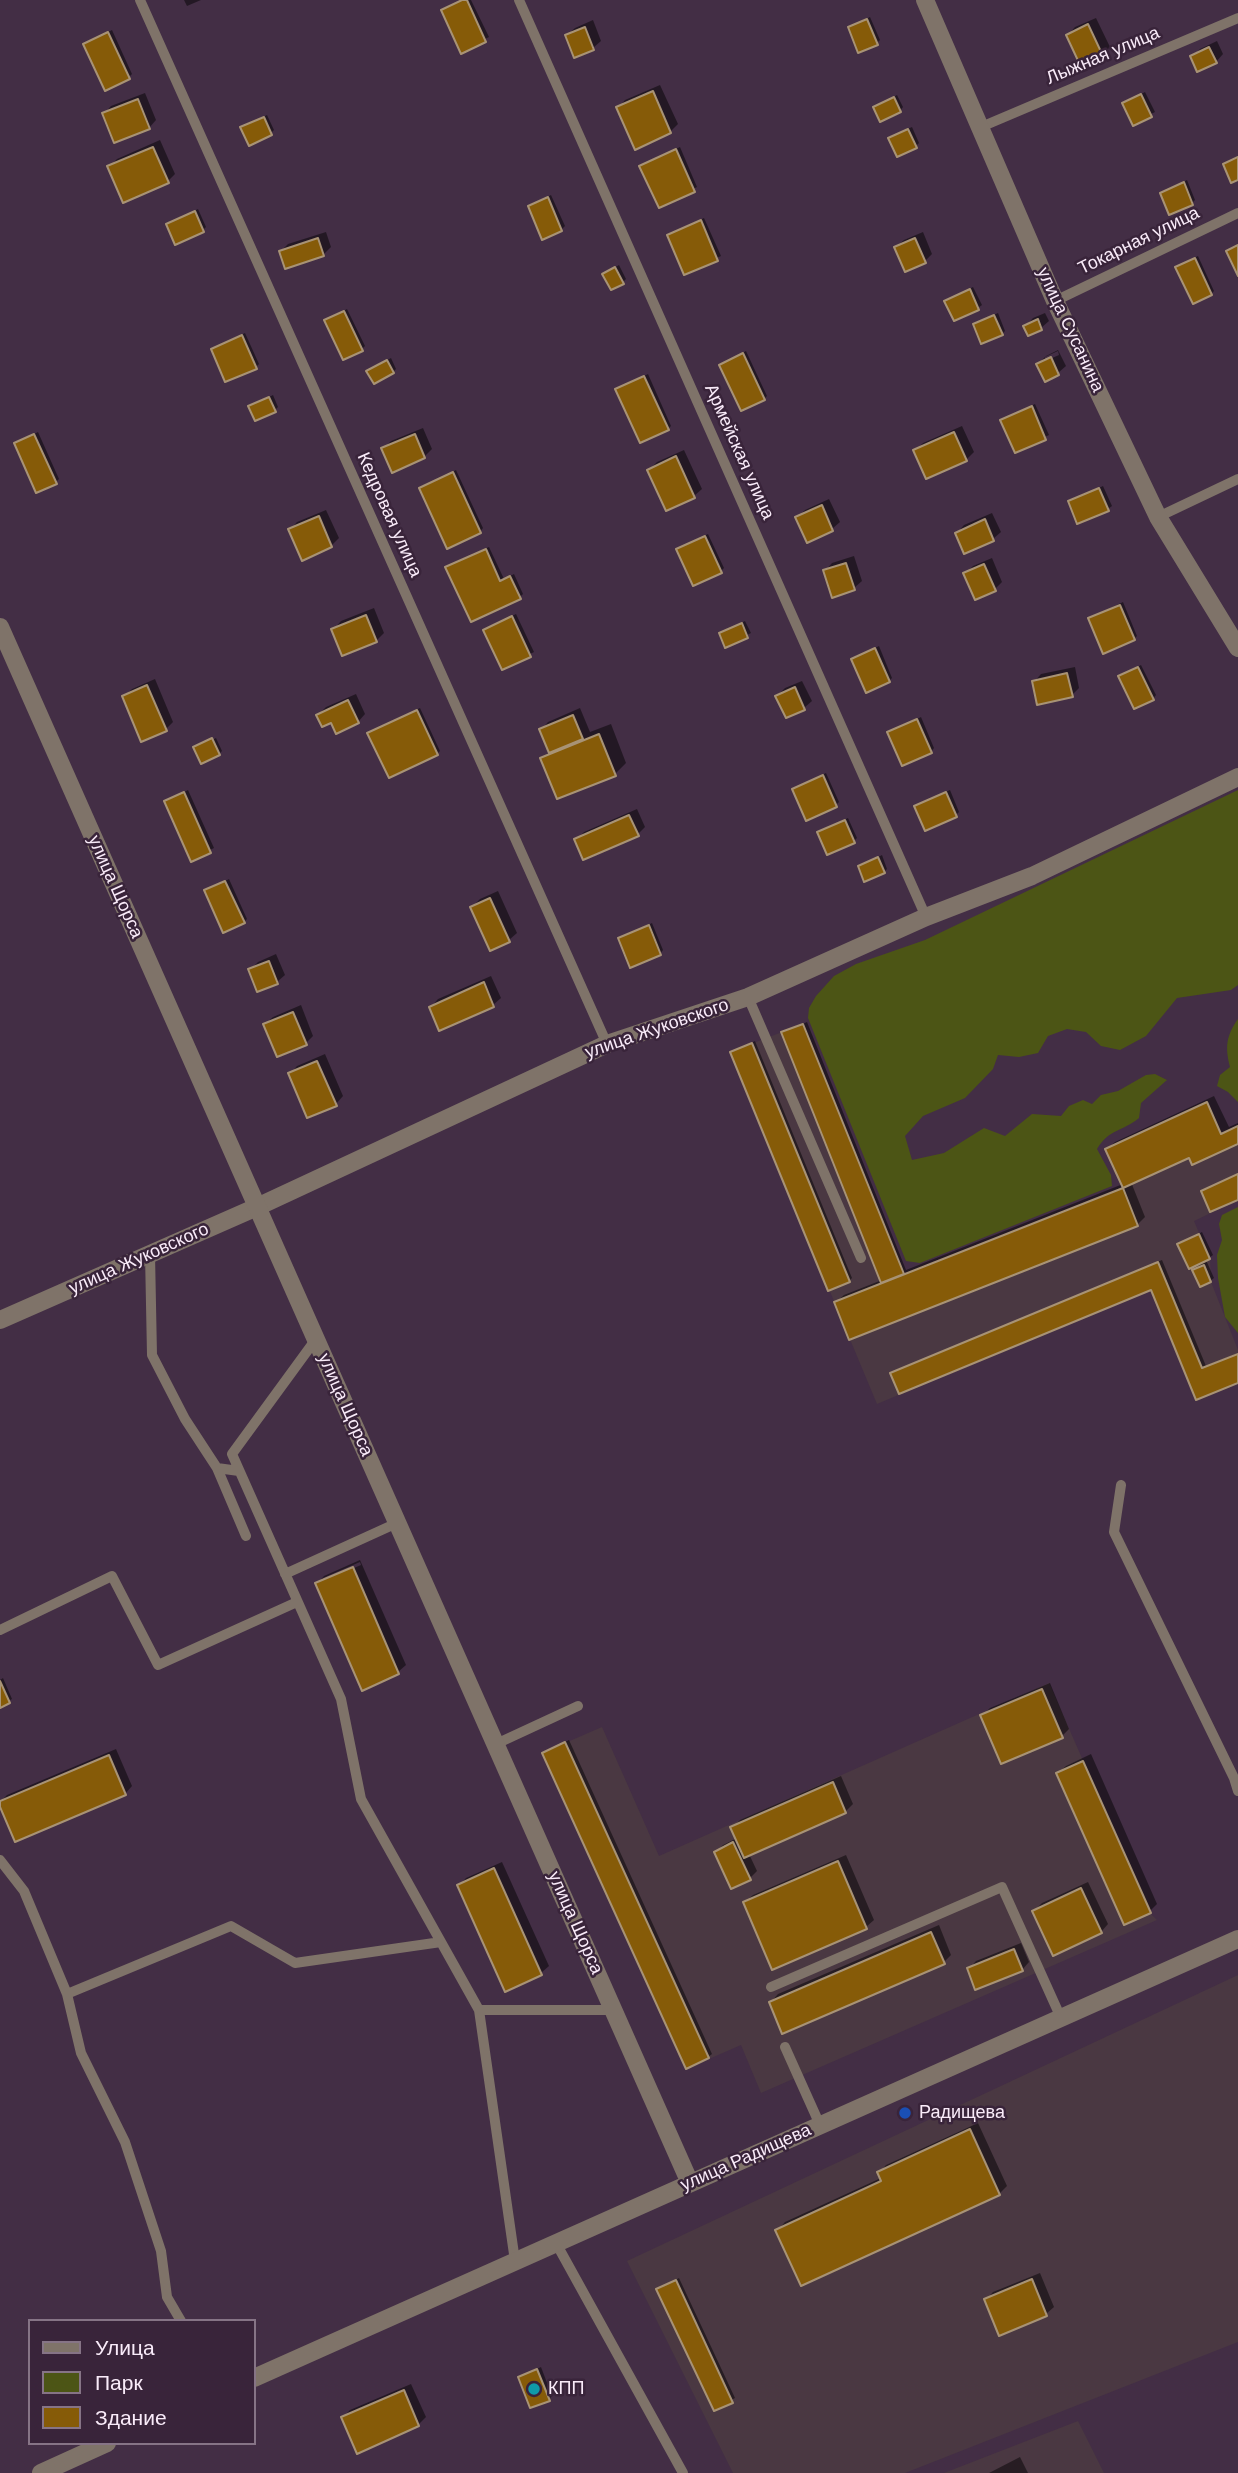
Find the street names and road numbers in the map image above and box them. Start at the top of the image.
street label: Лыжная улица [1043,22,1163,90]
street label: Токарная улица [1075,202,1203,280]
street label: улица Сусанина [1032,264,1108,396]
street label: Армейская улица [699,381,779,523]
street label: Кедровая улица [352,449,426,581]
street label: улица Щорса [83,832,147,942]
street label: улица Жуковского [582,994,732,1064]
street label: улица Жуковского [66,1219,212,1299]
street label: улица Щорса [313,1350,377,1460]
street label: улица Щорса [543,1868,607,1978]
street label: улица Радищева [677,2120,815,2196]

